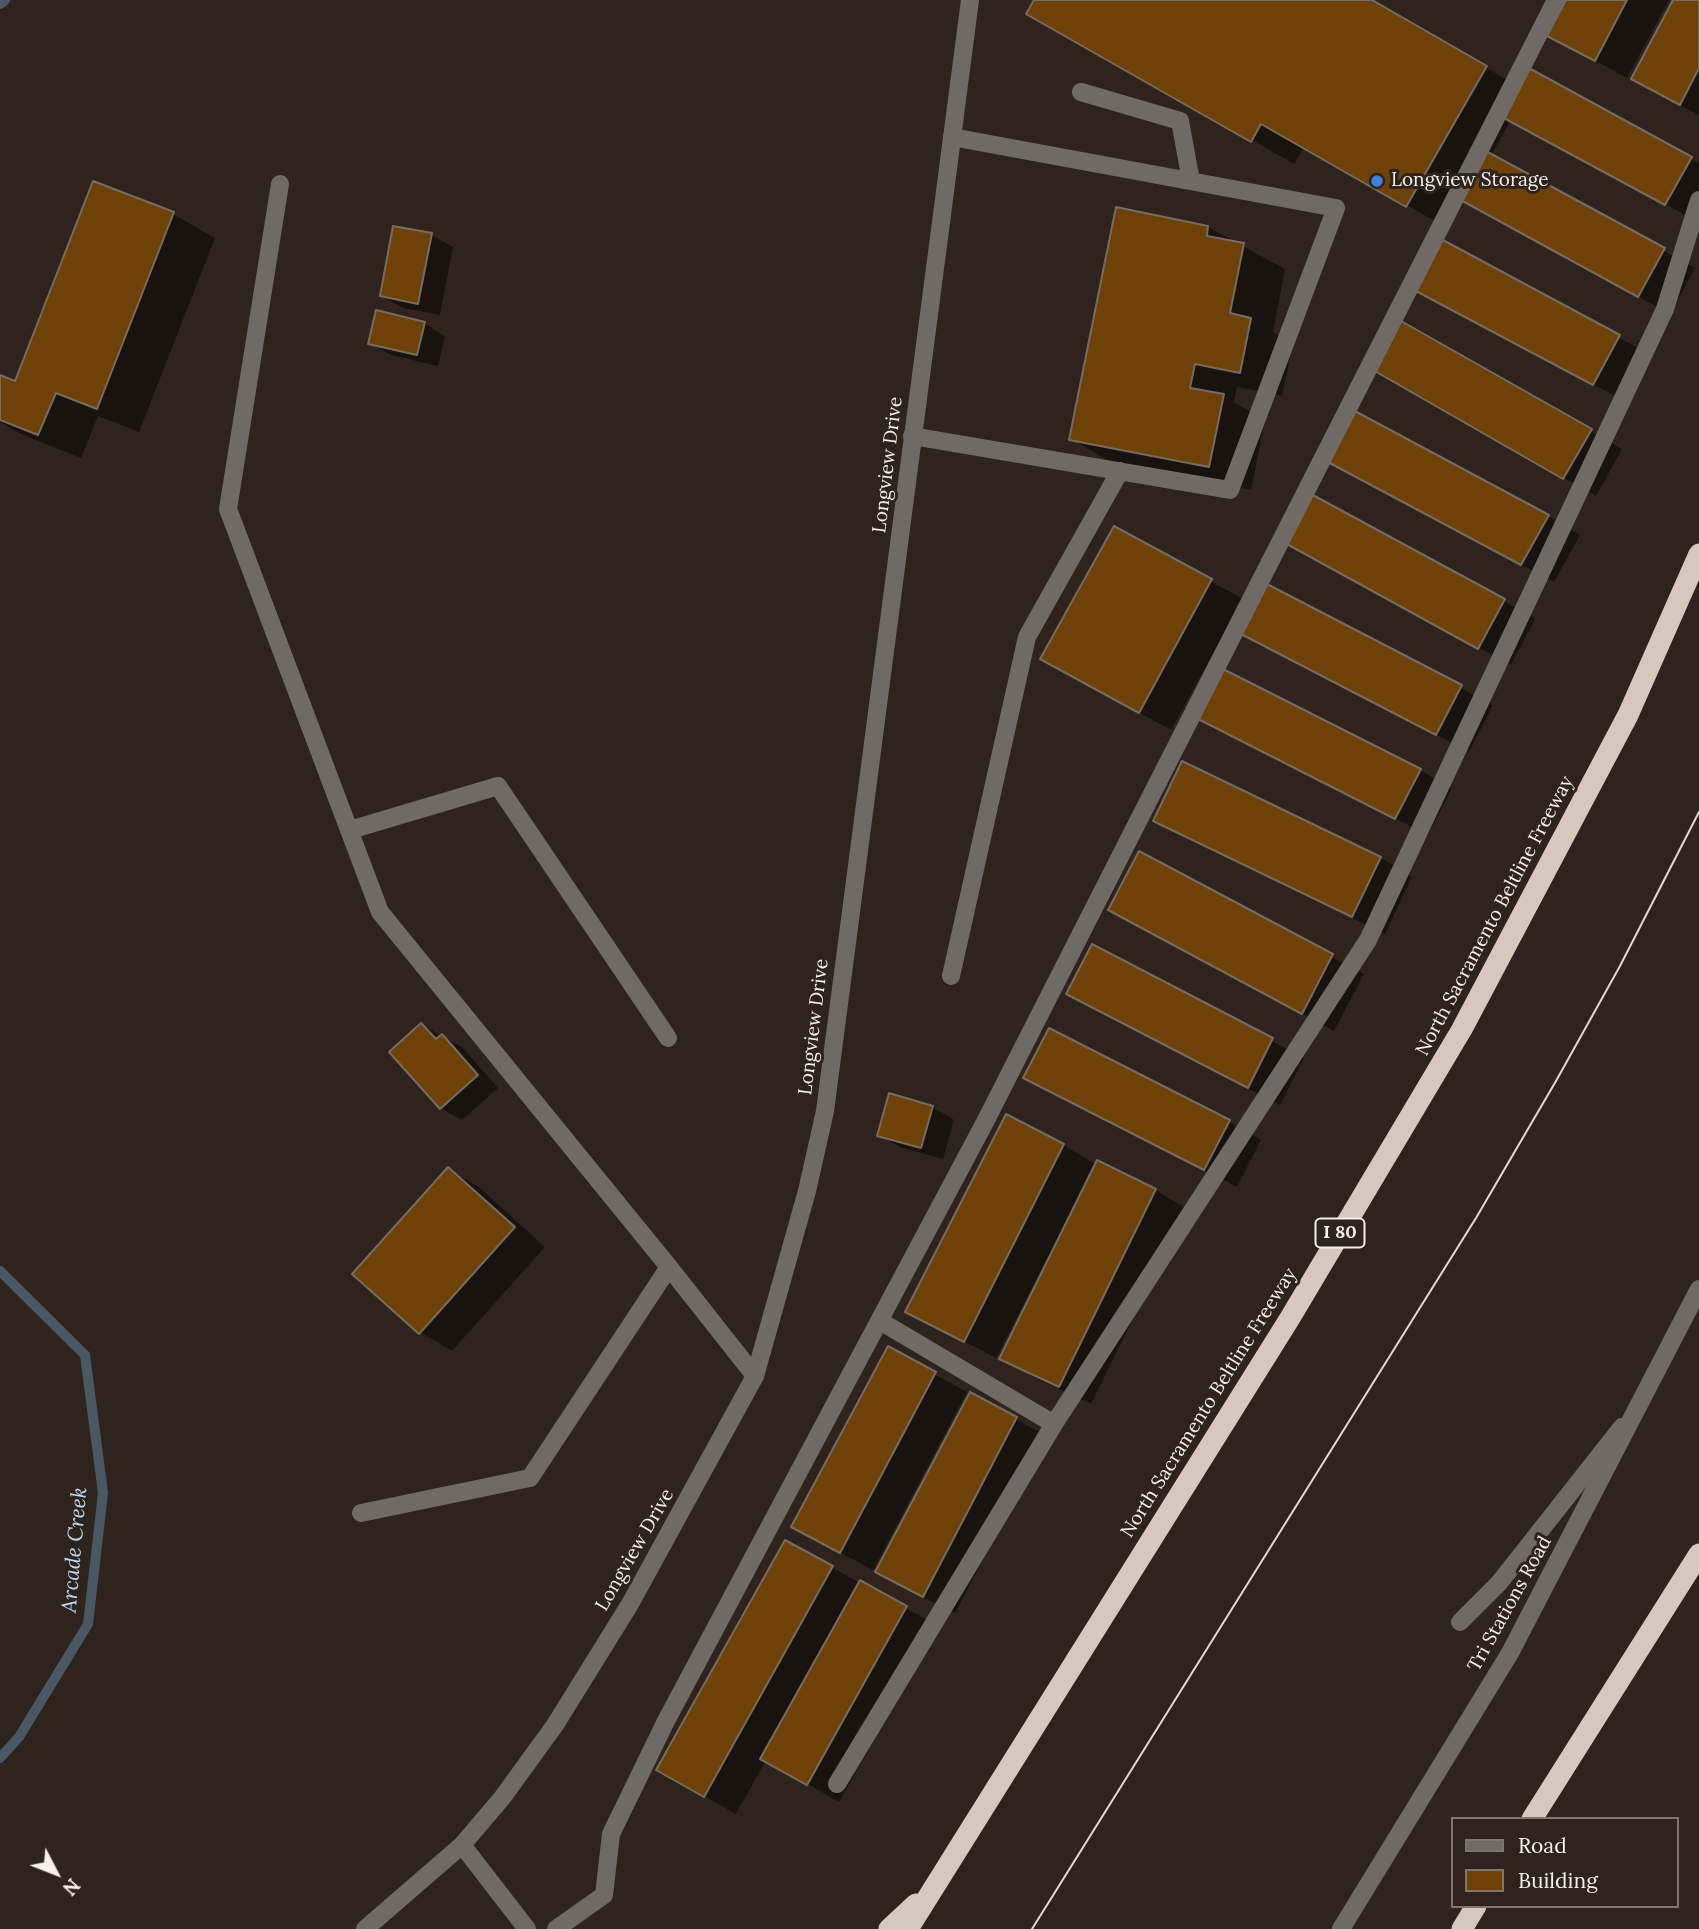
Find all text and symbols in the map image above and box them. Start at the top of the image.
place label: Longview Storage [1391,170,1548,192]
marker: Longview Storage [1369,173,1385,189]
street label: Longview Drive [868,396,908,534]
street label: North Sacramento Beltline Freeway [1411,772,1579,1060]
street label: Longview Drive [794,958,834,1096]
road number: I 80 [1316,1218,1364,1248]
street label: North Sacramento Beltline Freeway [1116,1264,1302,1542]
street label: Longview Drive [591,1485,679,1615]
water label: Arcade Creek [57,1486,93,1614]
street label: Tri Stations Road [1463,1532,1557,1676]
legend [1450,1817,1678,1908]
text: Road [1518,1832,1567,1859]
north arrow [21,1838,91,1908]
text: Building [1518,1867,1598,1894]
text: N [58,1874,85,1901]

